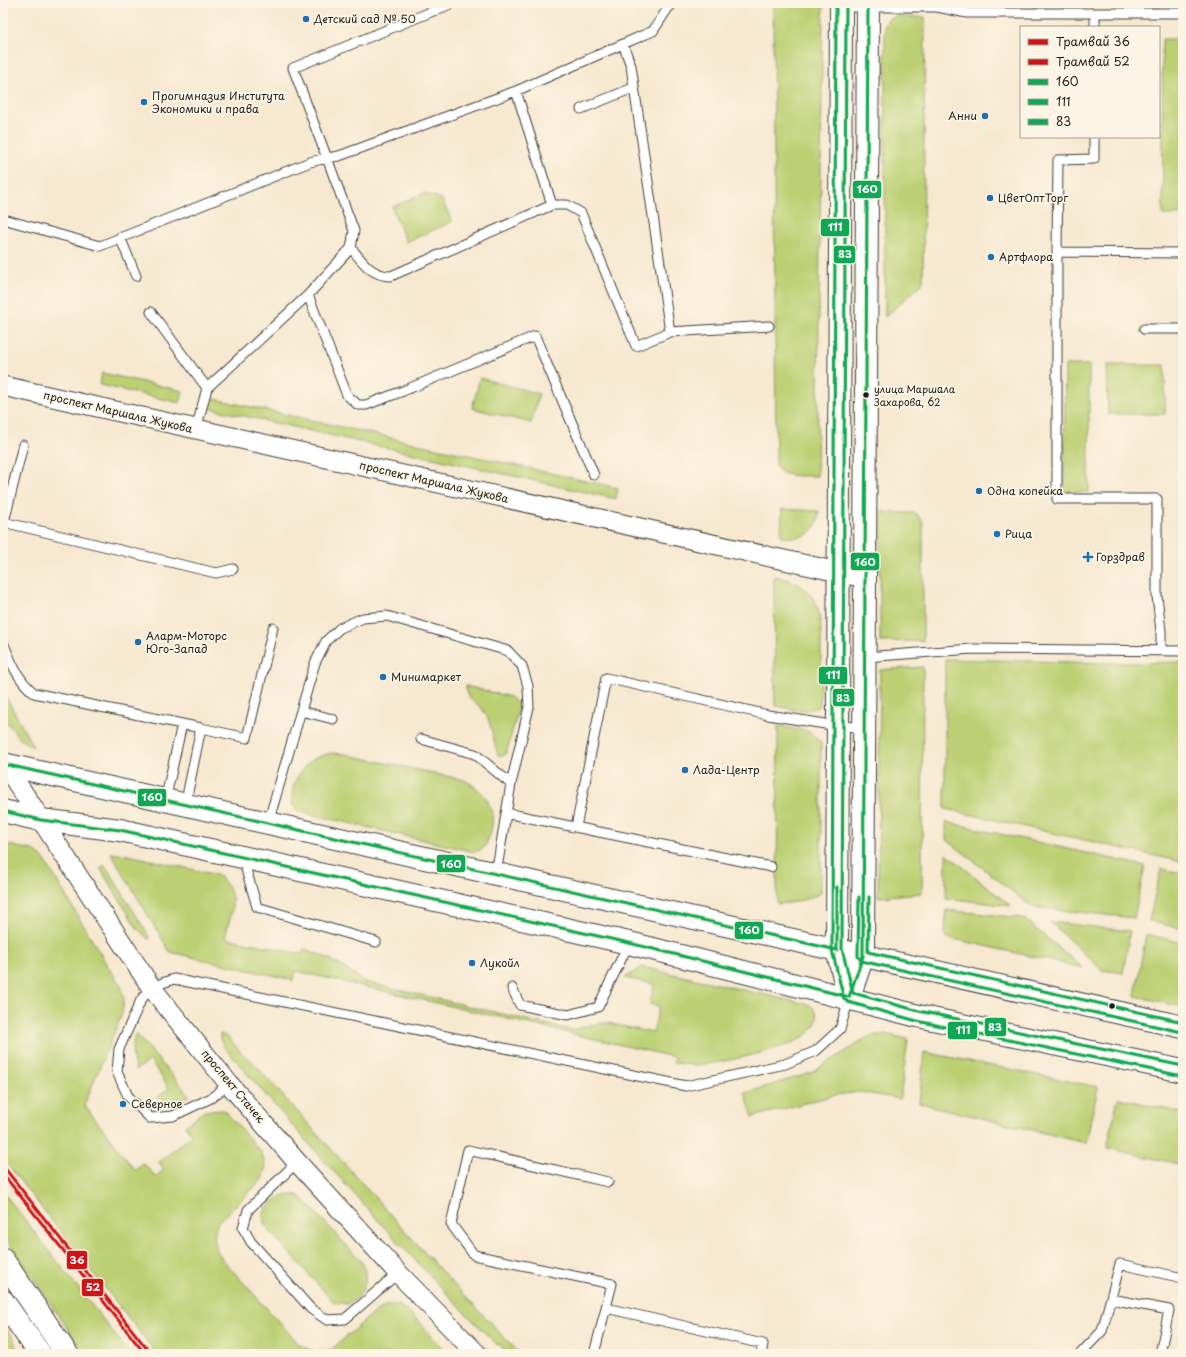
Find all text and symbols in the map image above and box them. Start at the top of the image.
place label: Детский сад № 50 [313,10,416,27]
marker: Детский сад № 50 [301,14,311,24]
legend [1020,26,1160,138]
text: Трамвай 36 [1056,32,1130,50]
text: Трамвай 52 [1056,52,1130,70]
text: 160 [1056,72,1079,90]
place label: Прогимназия Института Экономики и права [152,87,285,117]
text: 111 [1056,92,1071,110]
marker: Прогимназия Института Экономики и права [139,97,149,107]
place label: Анни [948,107,977,124]
marker: Анни [980,111,990,121]
text: 83 [1056,112,1071,130]
line badge: 160 [852,180,882,199]
text: 160 [856,180,878,197]
place label: ЦветОптТорг [998,189,1068,206]
marker: ЦветОптТорг [985,193,995,203]
line badge: 111 [820,218,850,237]
text: 111 [828,218,843,235]
line badge: 83 [833,245,856,264]
text: 83 [838,245,852,262]
place label: Артфлора [999,248,1053,265]
marker: Артфлора [986,252,996,262]
place label: улица Маршала Захарова, 62 [874,381,956,409]
street label: проспект Маршала Жукова [42,386,194,437]
marker: улица Маршала Захарова, 62 [861,390,871,400]
street label: проспект Маршала Жукова [358,456,510,507]
place label: Одна копейка [987,482,1063,499]
marker: Одна копейка [974,486,984,496]
place label: Рица [1005,525,1032,542]
marker: Рица [992,529,1002,539]
place label: Горздрав [1096,548,1145,565]
line badge: 160 [850,552,880,571]
marker: Горздрав [1083,552,1093,562]
text: 160 [854,553,876,570]
place label: Аларм-Моторс Юго-Запад [146,627,227,657]
marker: Аларм-Моторс Юго-Запад [133,637,143,647]
line badge: 111 [818,666,848,685]
text: 111 [826,666,841,683]
place label: Минимаркет [391,668,462,685]
marker: Минимаркет [378,672,388,682]
line badge: 83 [832,688,855,707]
text: 83 [836,689,850,706]
place label: Лада-Центр [693,761,760,778]
marker: Лада-Центр [680,765,690,775]
line badge: 160 [137,788,167,807]
text: 160 [141,788,163,805]
line badge: 160 [436,854,466,873]
text: 160 [440,855,462,872]
line badge: 160 [734,921,764,940]
text: 160 [738,921,760,938]
place label: Лукойл [480,954,520,971]
marker: Лукойл [467,958,477,968]
unlabelled marker [1107,1001,1117,1011]
line badge: 83 [984,1017,1007,1037]
text: 83 [988,1018,1002,1035]
line badge: 111 [947,1021,978,1040]
text: 111 [956,1021,971,1038]
street label: проспект Стачек [198,1045,269,1126]
place label: Северное [131,1095,183,1112]
marker: Северное [118,1099,128,1109]
line badge: 36 [66,1250,88,1270]
text: 36 [70,1251,85,1268]
line badge: 52 [81,1278,104,1297]
text: 52 [86,1278,100,1295]

